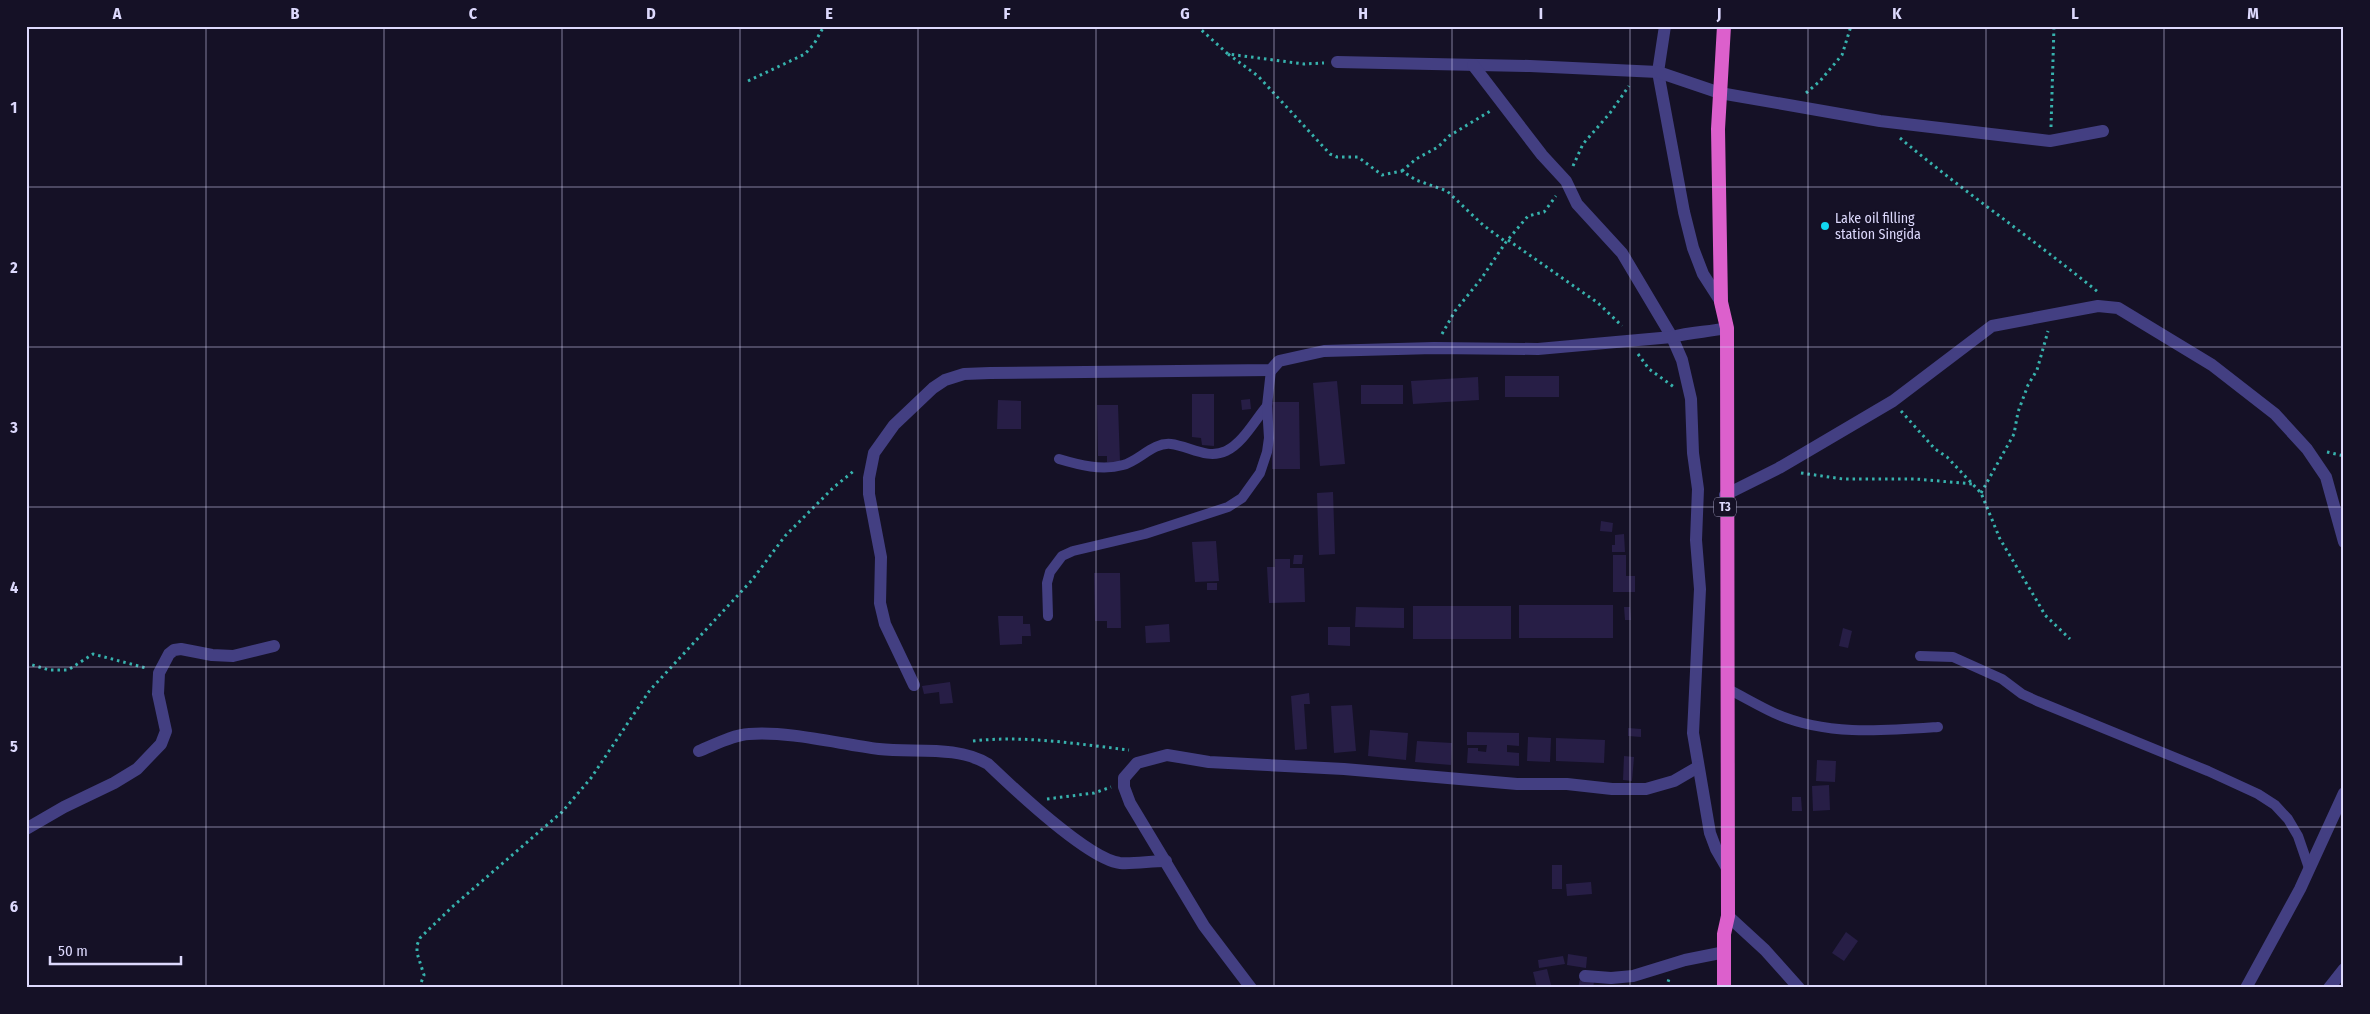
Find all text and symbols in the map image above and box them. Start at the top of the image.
text: A [112,4,122,23]
text: B [291,4,300,23]
text: C [469,4,478,23]
text: D [646,4,656,23]
text: E [825,4,833,23]
text: F [1003,4,1011,23]
text: G [1180,4,1190,23]
text: H [1358,4,1368,23]
text: I [1539,4,1543,23]
text: J [1716,4,1721,23]
text: K [1892,4,1902,23]
text: L [2071,4,2079,23]
text: M [2247,4,2259,23]
text: 1 [11,98,17,117]
place label: Lake oil filling station Singida [1835,210,1921,243]
marker: Lake oil filling station Singida [1819,220,1831,232]
text: 2 [9,258,18,277]
text: 3 [9,418,18,437]
road number: T3 [1714,498,1736,516]
text: 4 [10,578,18,597]
text: 5 [10,737,18,756]
text: 6 [10,897,18,916]
scale bar [50,934,181,966]
text: 50 m [58,942,88,960]

